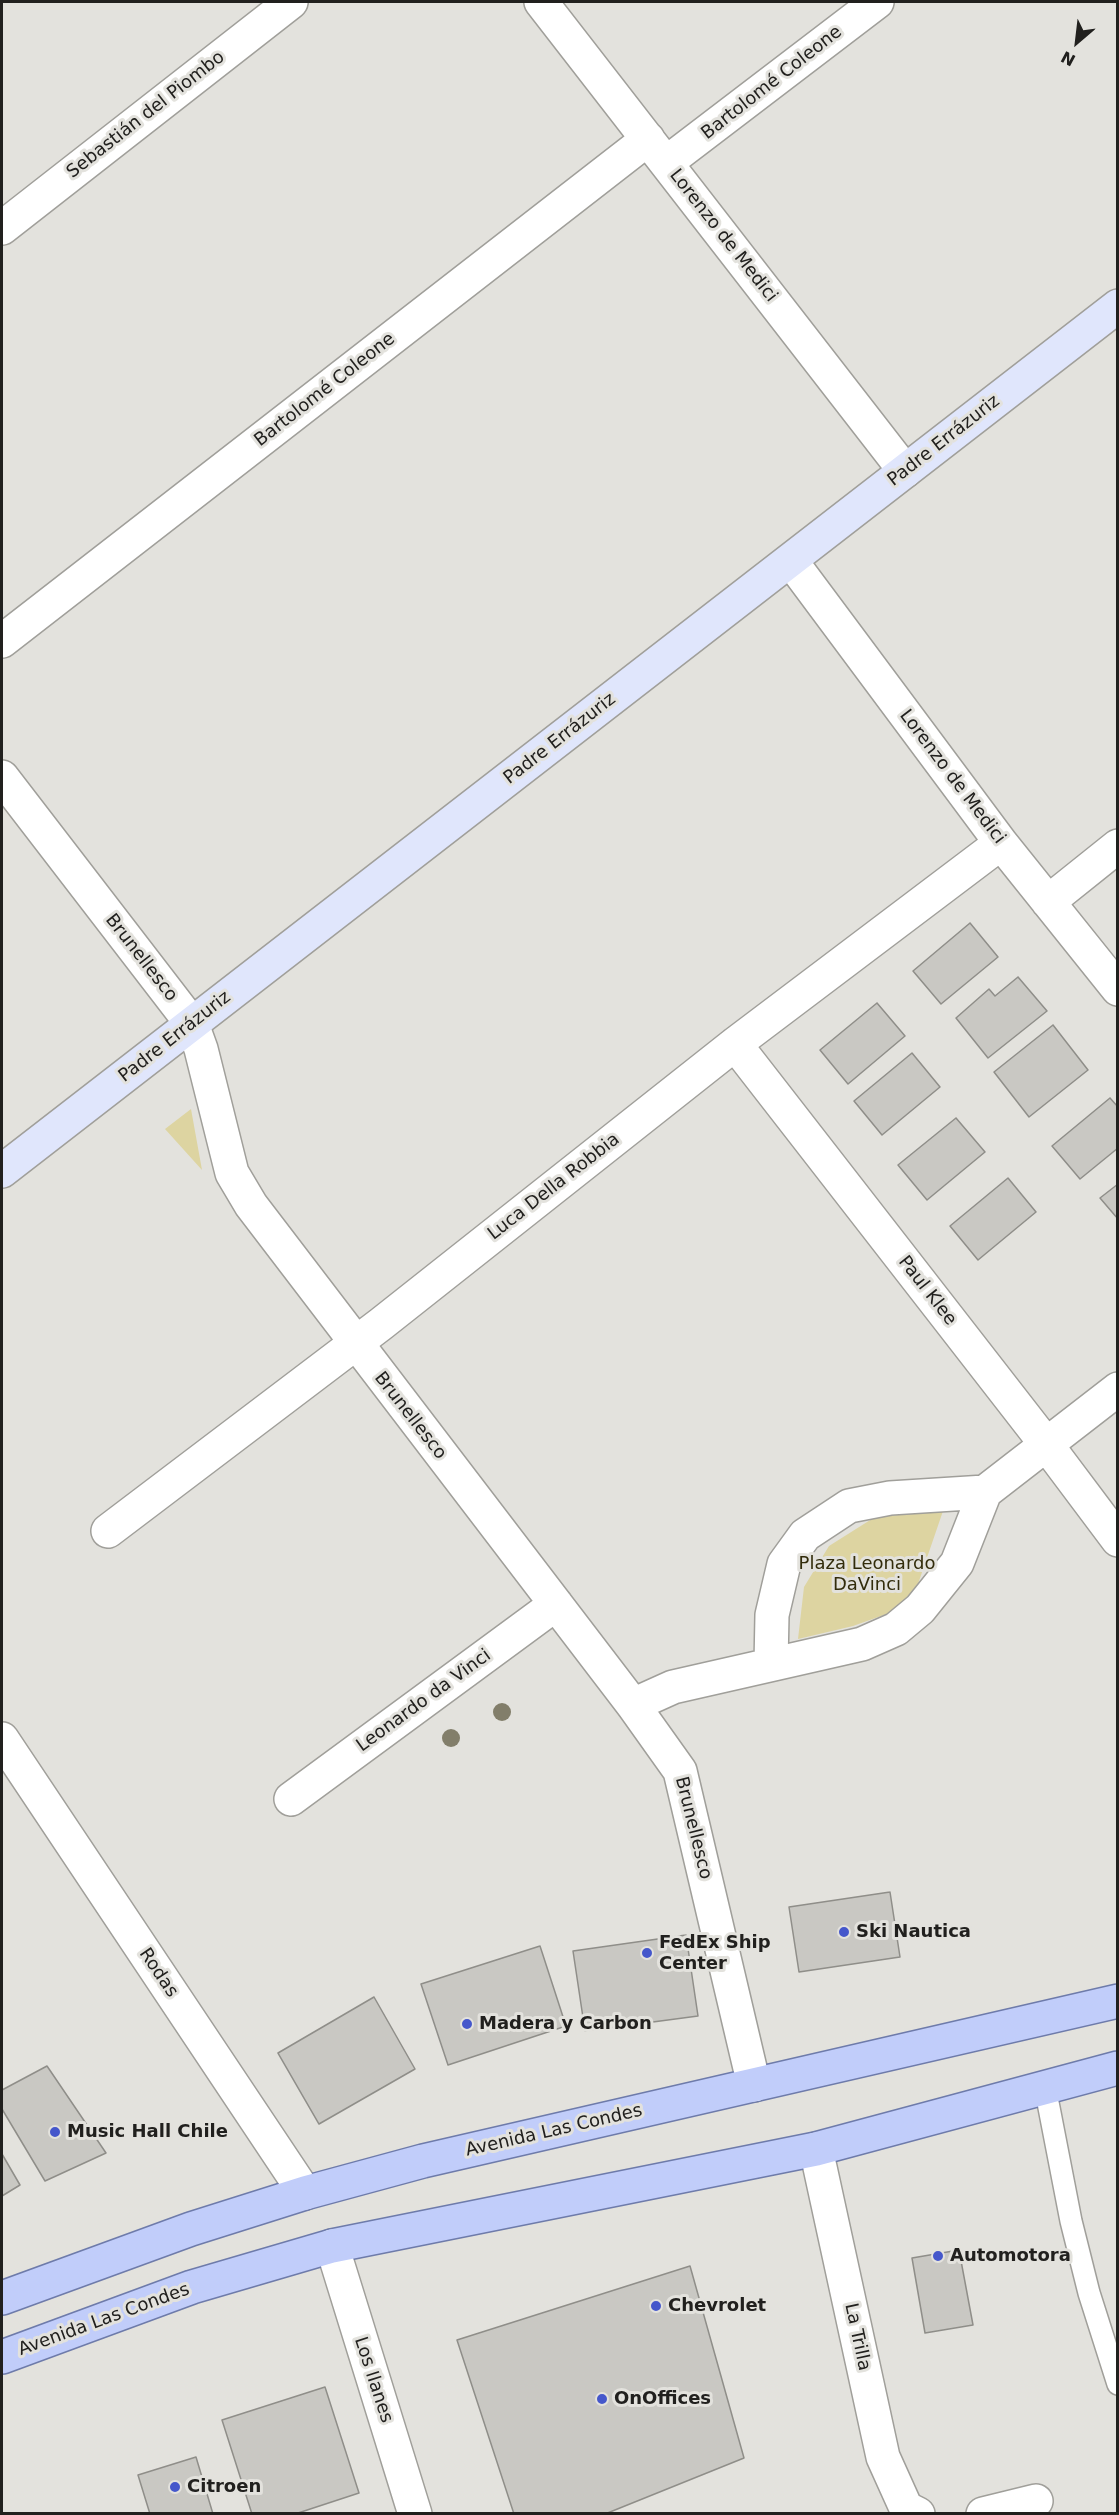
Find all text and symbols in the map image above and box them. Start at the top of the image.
north arrow [1047,12,1107,72]
street label: Bartolomé Coleone [697,21,847,145]
street label: Sebastián del Piombo [63,47,229,183]
text: N [1058,47,1079,70]
street label: Lorenzo de Medici [664,165,782,307]
street label: Bartolomé Coleone [250,328,400,452]
street label: Padre Errázuriz [884,391,1004,491]
street label: Padre Errázuriz [500,689,620,789]
street label: Lorenzo de Medici [894,706,1010,848]
street label: Brunellesco [100,910,182,1006]
street label: Padre Errázuriz [115,987,235,1087]
street label: Luca Della Robbia [484,1129,624,1245]
street label: Paul Klee [893,1252,961,1330]
street label: Brunellesco [369,1368,451,1464]
park label: Plaza Leonardo DaVinci [799,1553,935,1596]
street label: Leonardo da Vinci [353,1645,495,1757]
street label: Brunellesco [670,1774,716,1882]
place label: Ski Nautica [856,1921,971,1943]
marker: Ski Nautica [837,1925,851,1939]
place label: FedEx Ship Center [659,1932,771,1974]
street label: Rodas [134,1944,182,2002]
marker: FedEx Ship Center [640,1946,654,1960]
place label: Madera y Carbon [479,2013,652,2035]
marker: Madera y Carbon [460,2017,474,2031]
street label: Avenida Las Condes [464,2100,644,2162]
place label: Music Hall Chile [67,2121,228,2143]
marker: Music Hall Chile [48,2125,62,2139]
place label: Automotora [950,2245,1071,2267]
marker: Automotora [931,2249,945,2263]
street label: Avenida Las Condes [15,2279,193,2361]
place label: Chevrolet [668,2295,766,2317]
marker: Chevrolet [649,2299,663,2313]
street label: La Trilla [839,2301,875,2373]
street label: Los Ilanes [349,2334,397,2426]
place label: OnOffices [614,2388,711,2410]
marker: OnOffices [595,2392,609,2406]
place label: Citroen [187,2476,261,2498]
marker: Citroen [168,2480,182,2494]

